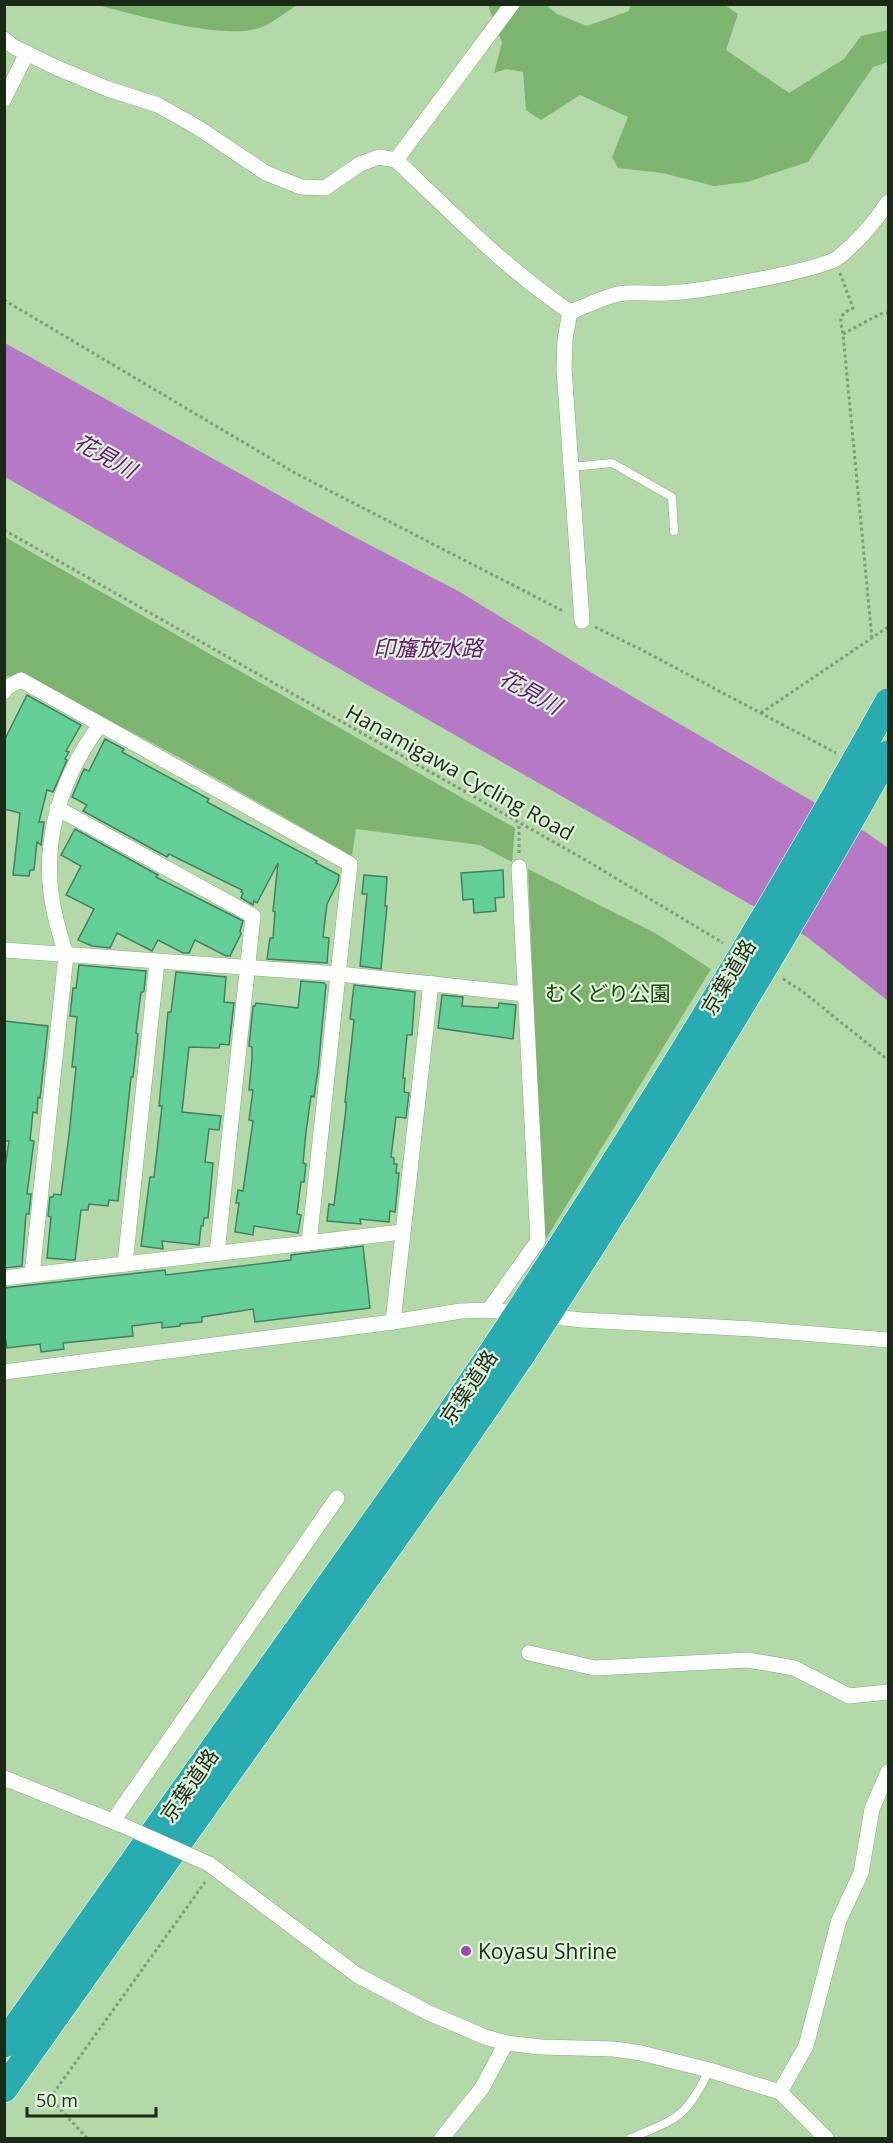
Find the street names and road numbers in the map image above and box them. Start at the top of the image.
street label: Hanamigawa Cycling Road [341,697,579,847]
street label: 京葉道路 [694,934,762,1020]
street label: 京葉道路 [433,1344,503,1430]
street label: 京葉道路 [153,1743,225,1827]

